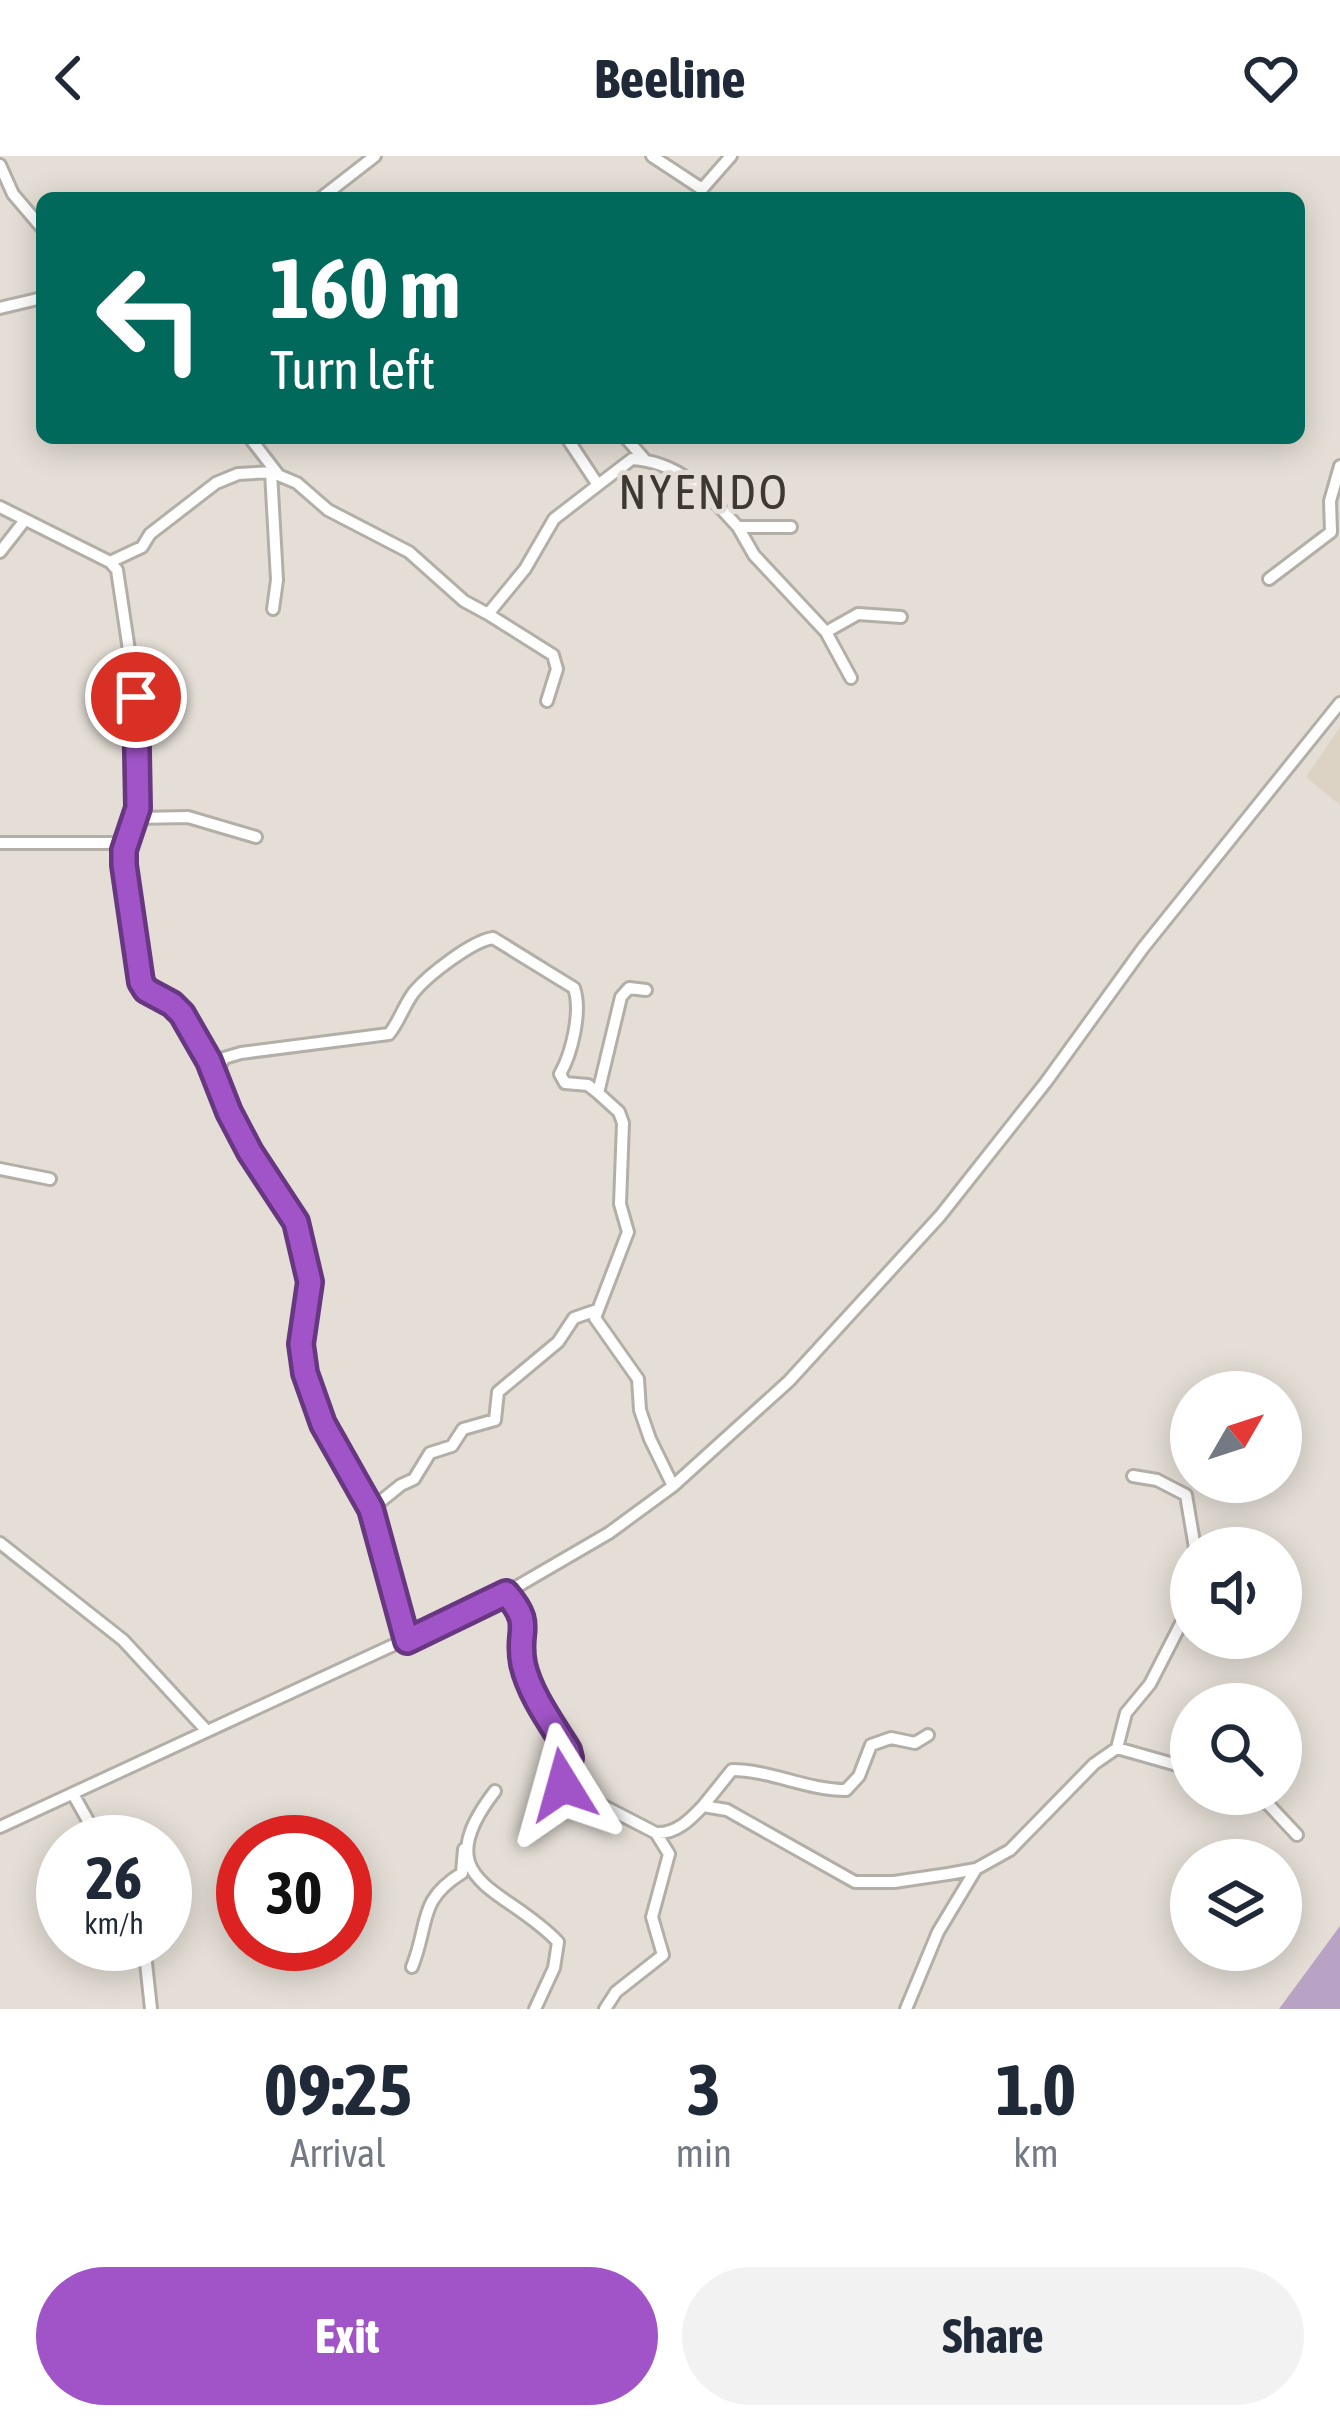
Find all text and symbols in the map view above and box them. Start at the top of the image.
icon: back [36,45,102,111]
icon: heart [1238,45,1304,111]
text: Beeline [594,48,746,109]
icon: left [72,240,228,396]
text: 160 m [270,240,460,336]
text: Turn left [270,339,435,400]
district label: NYENDO [618,464,790,519]
pin [85,646,187,748]
icon: arrive [103,664,169,730]
north arrow [1170,1371,1302,1503]
map controls [1170,1371,1302,1971]
button: sound [1170,1527,1302,1659]
button: search [1170,1683,1302,1815]
position arrow [500,1722,626,1848]
speed limit sign: 30 [216,1815,372,1971]
button: layers [1170,1839,1302,1971]
text: 26 [86,1843,142,1912]
text: km/h [84,1906,144,1940]
text: 09:25 [264,2048,412,2130]
text: 3 [687,2048,721,2130]
text: 1.0 [996,2048,1076,2130]
text: Arrival [290,2131,386,2175]
text: min [676,2131,732,2175]
text: km [1013,2131,1059,2175]
button: Exit [36,2267,658,2405]
button: Share [682,2267,1304,2405]

